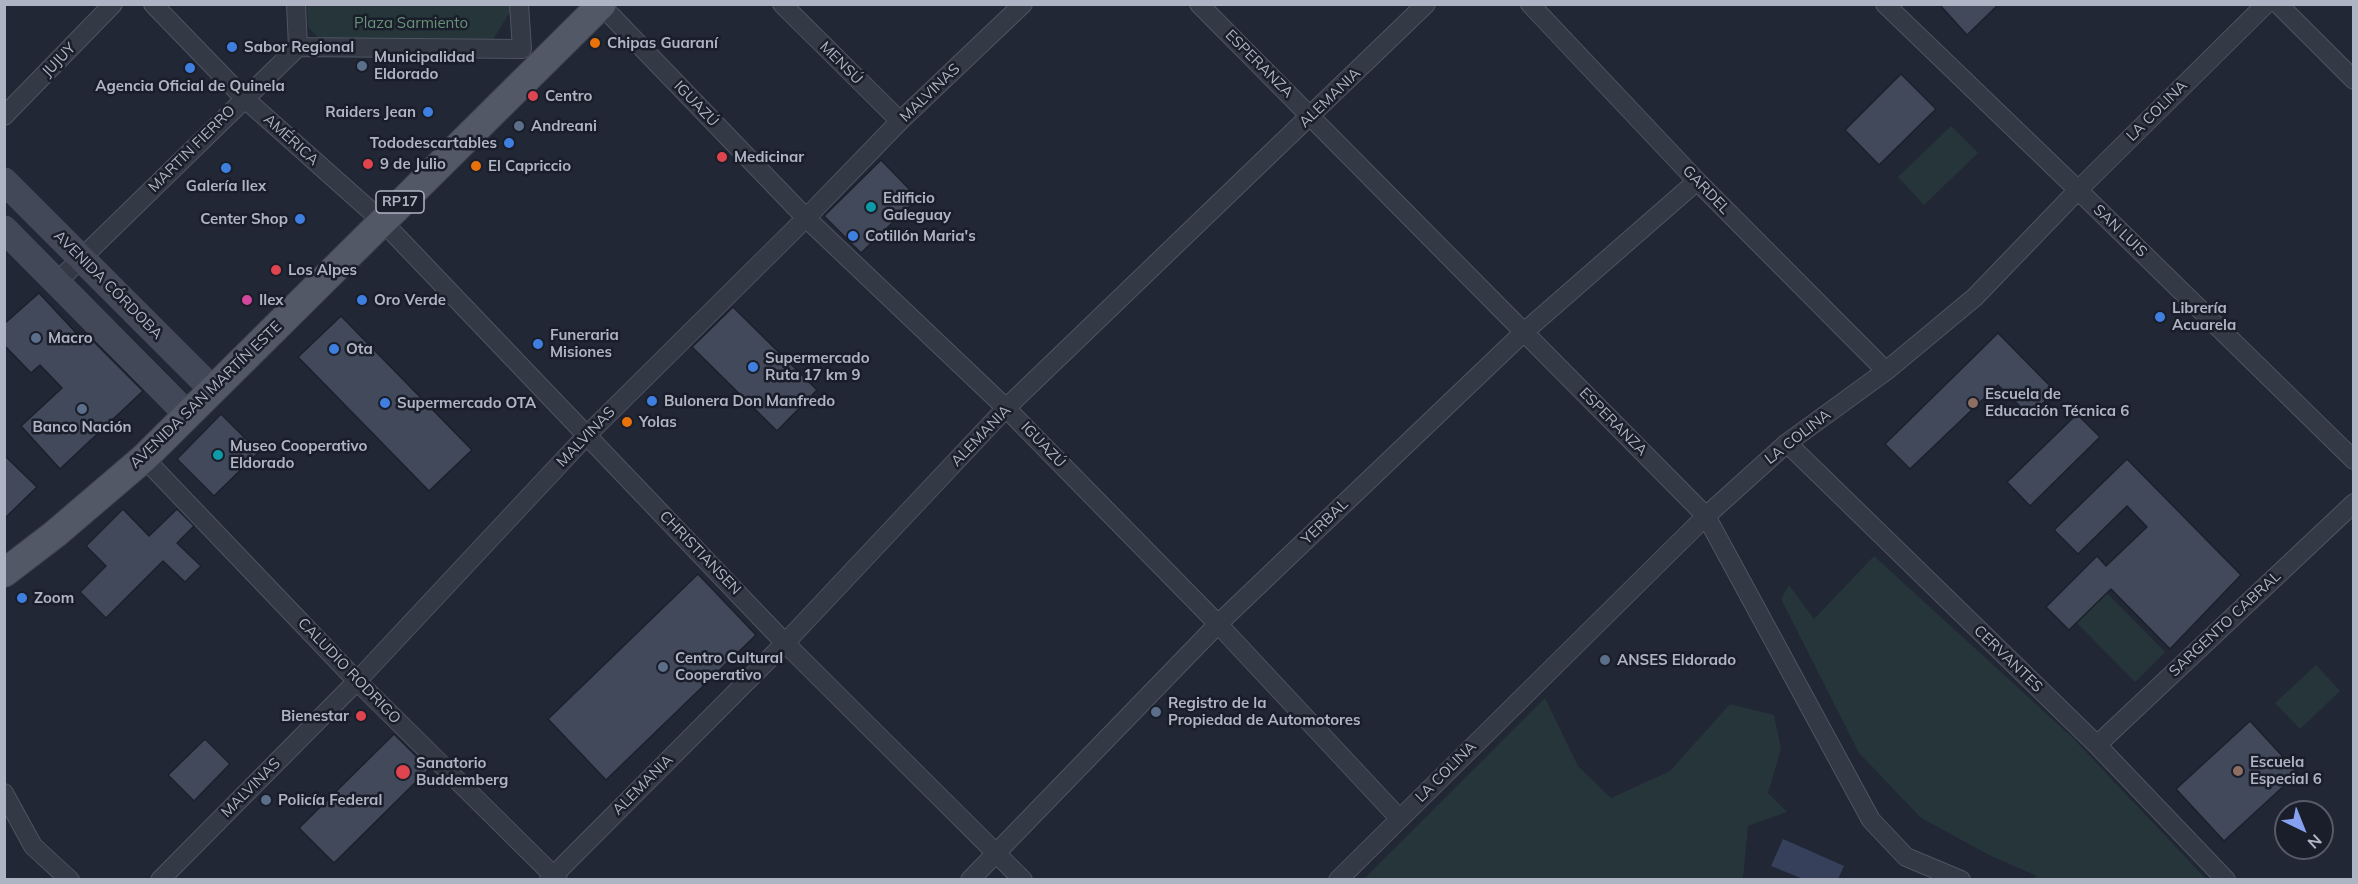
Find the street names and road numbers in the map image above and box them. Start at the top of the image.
street label: ESPERANZA [1221,26,1297,102]
street label: MENSÚ [816,38,866,88]
street label: JUJUY [38,39,80,81]
street label: MALVINAS [896,60,964,126]
street label: ALEMANIA [1296,64,1364,132]
street label: IGUAZÚ [670,77,722,131]
street label: LA COLINA [2123,77,2191,145]
street label: MARTIN FIERRO [145,102,239,196]
street label: AMÉRICA [260,111,322,169]
street label: GARDEL [1678,162,1734,218]
road number: RP17 [376,191,424,213]
street label: SAN LUIS [2089,201,2151,261]
street label: AVENIDA CÓRDOBA [50,227,166,343]
street label: AVENIDA SAN MARTÍN ESTE [126,318,286,472]
street label: ESPERANZA [1575,384,1651,460]
street label: ALEMANIA [947,402,1015,470]
street label: MALVINAS [553,403,619,471]
street label: LA COLINA [1761,406,1835,468]
street label: IGUAZÚ [1017,418,1069,472]
street label: YERBAL [1298,495,1352,549]
street label: CHRISTIANSEN [655,507,745,599]
street label: SARGENTO CABRAL [2165,568,2285,680]
street label: CALUDIO RODRIGO [294,614,404,728]
street label: CERVANTES [1970,622,2046,696]
street label: LA COLINA [1412,738,1480,806]
street label: ALEMANIA [609,751,677,819]
street label: MALVINAS [218,755,284,821]

